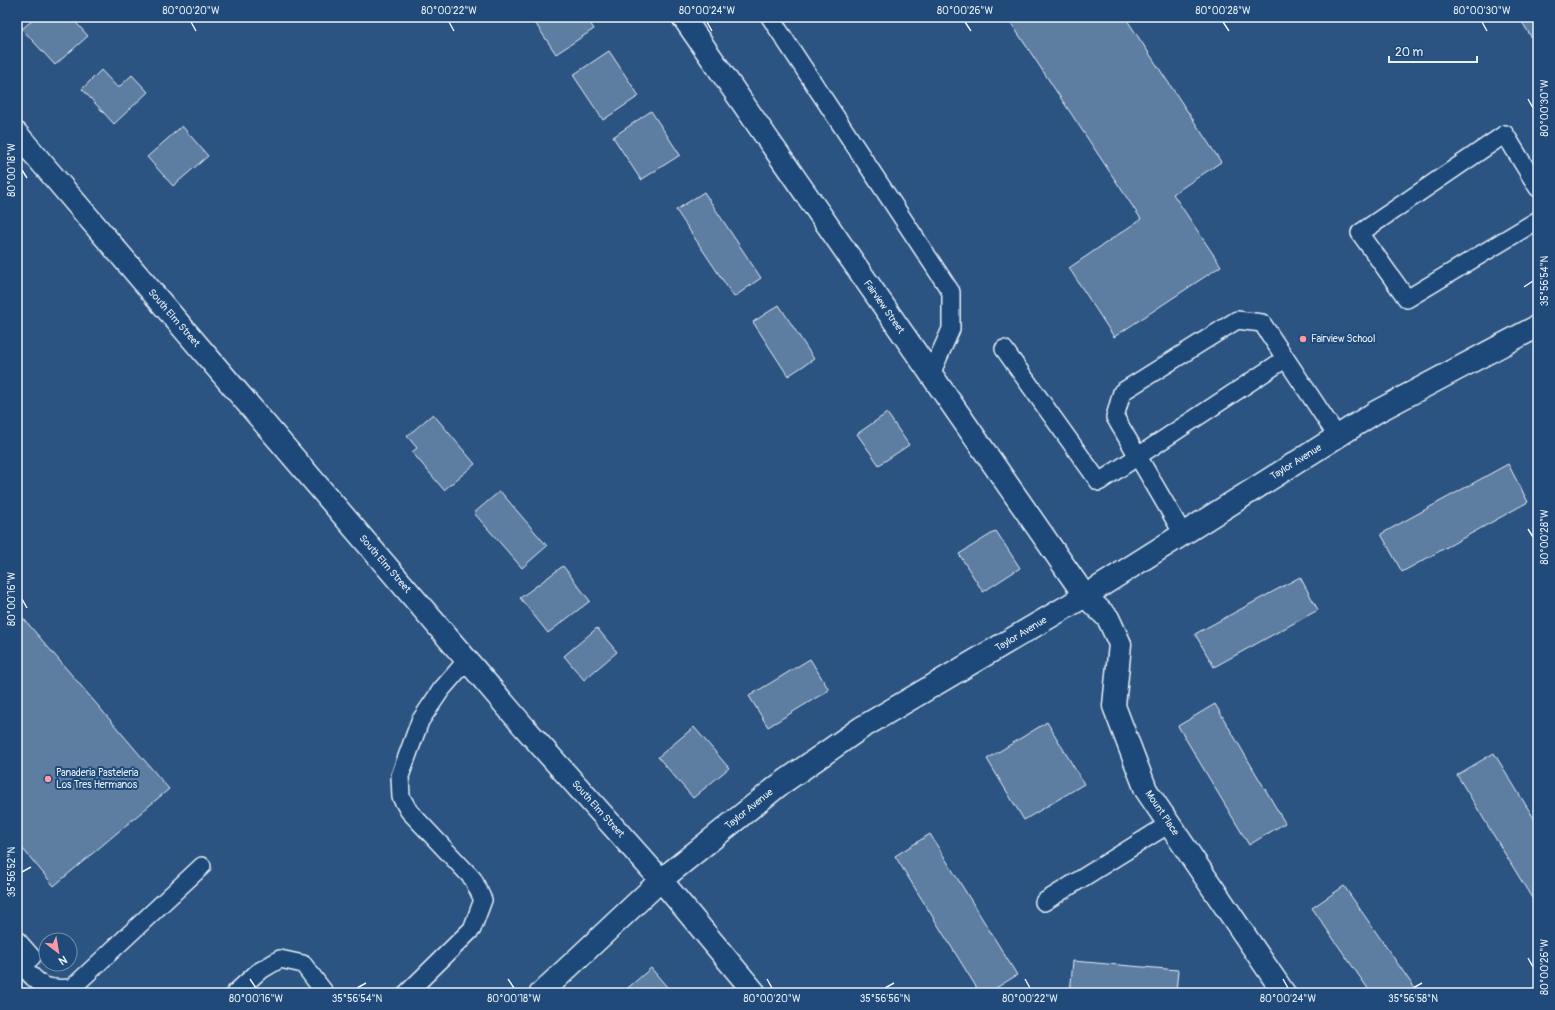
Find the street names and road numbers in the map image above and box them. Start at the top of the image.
street label: Fairview Street [861,278,907,337]
street label: South Elm Street [146,287,203,350]
street label: Taylor Avenue [1268,441,1324,482]
street label: South Elm Street [357,533,414,596]
street label: Taylor Avenue [993,614,1049,654]
street label: South Elm Street [569,778,627,841]
street label: Taylor Avenue [723,786,775,832]
street label: Mount Place [1143,788,1182,838]

